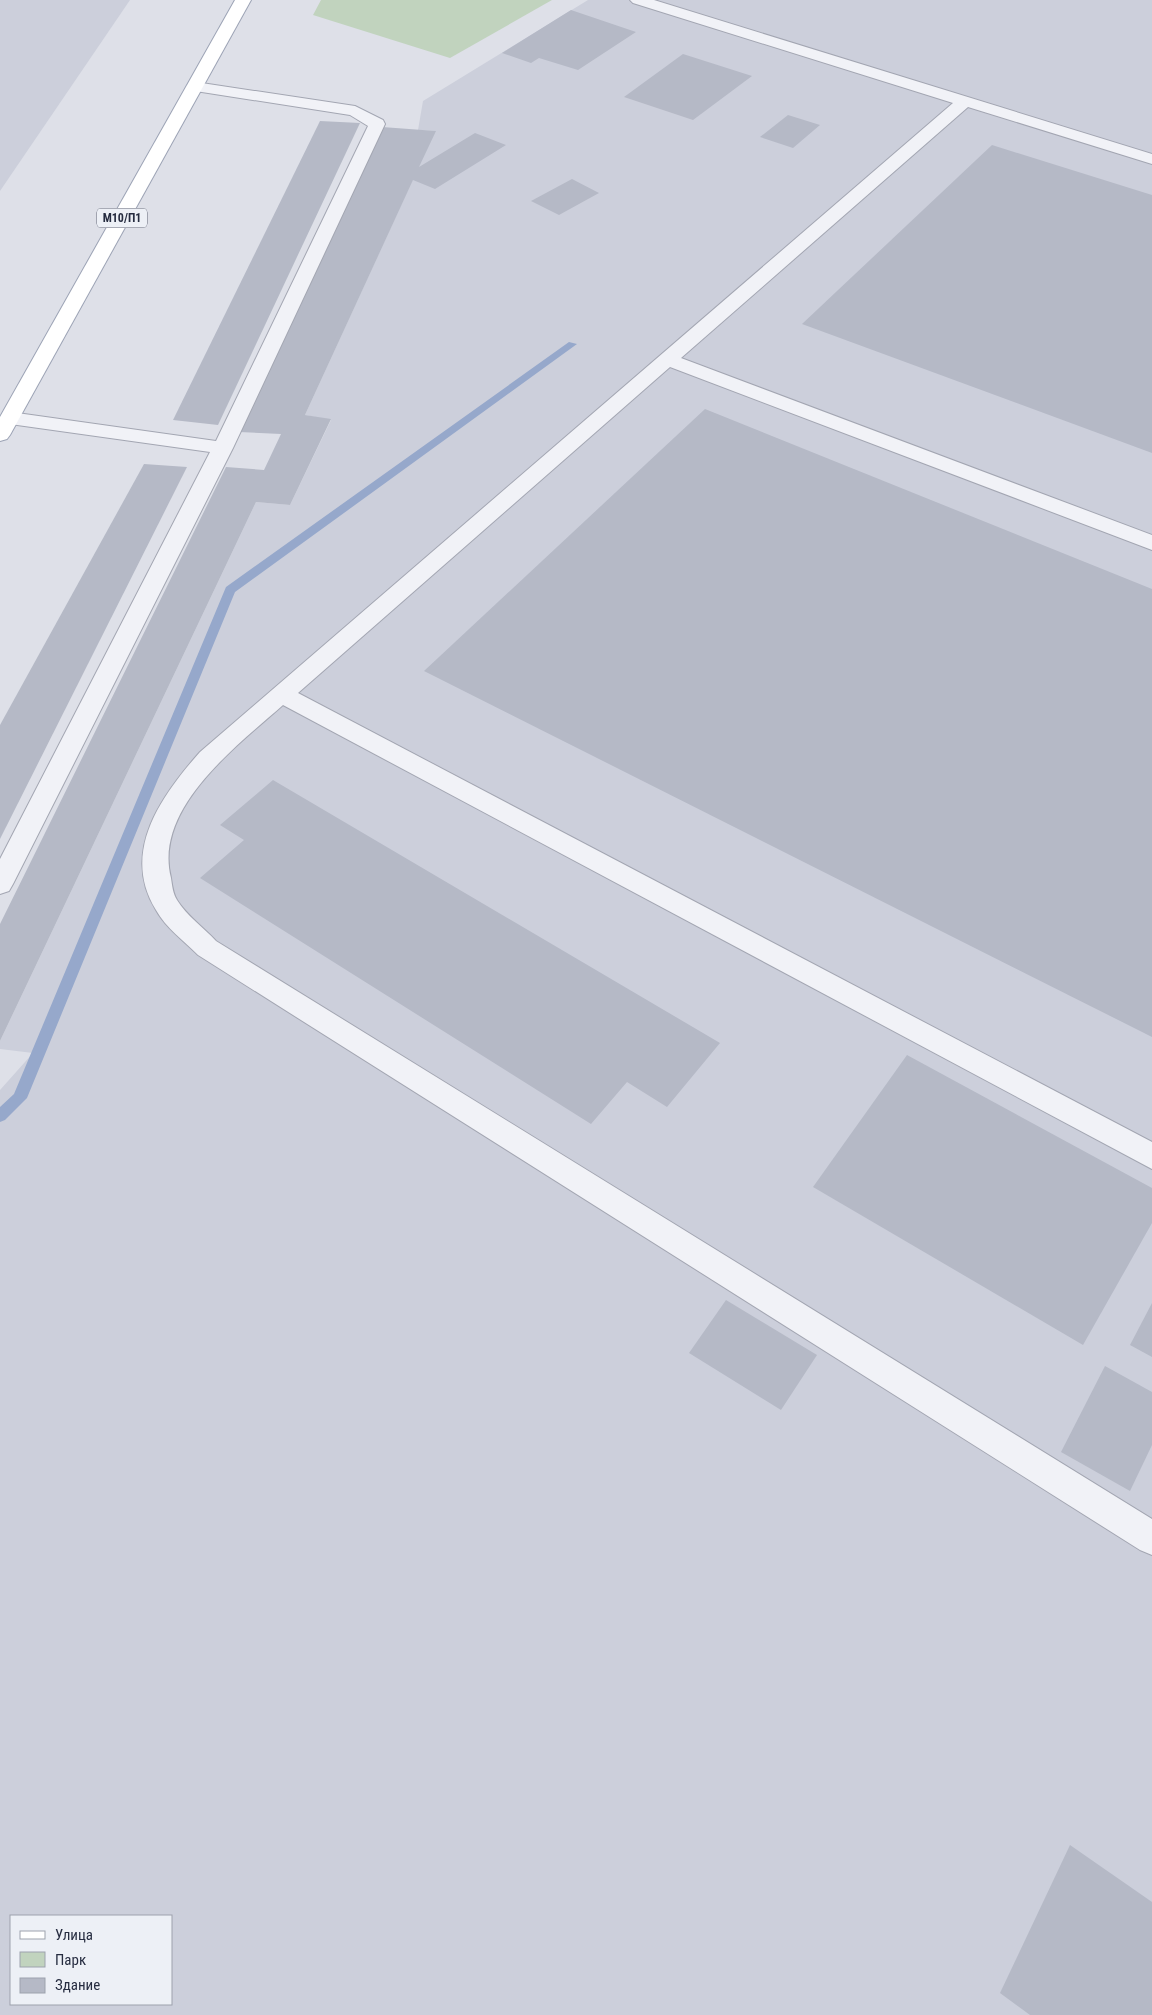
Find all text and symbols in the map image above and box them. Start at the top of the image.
road number: М10/П1 [97,208,147,228]
legend [10,1915,172,2005]
text: Улица [55,1926,93,1944]
text: Парк [55,1951,86,1969]
text: Здание [55,1976,100,1994]

